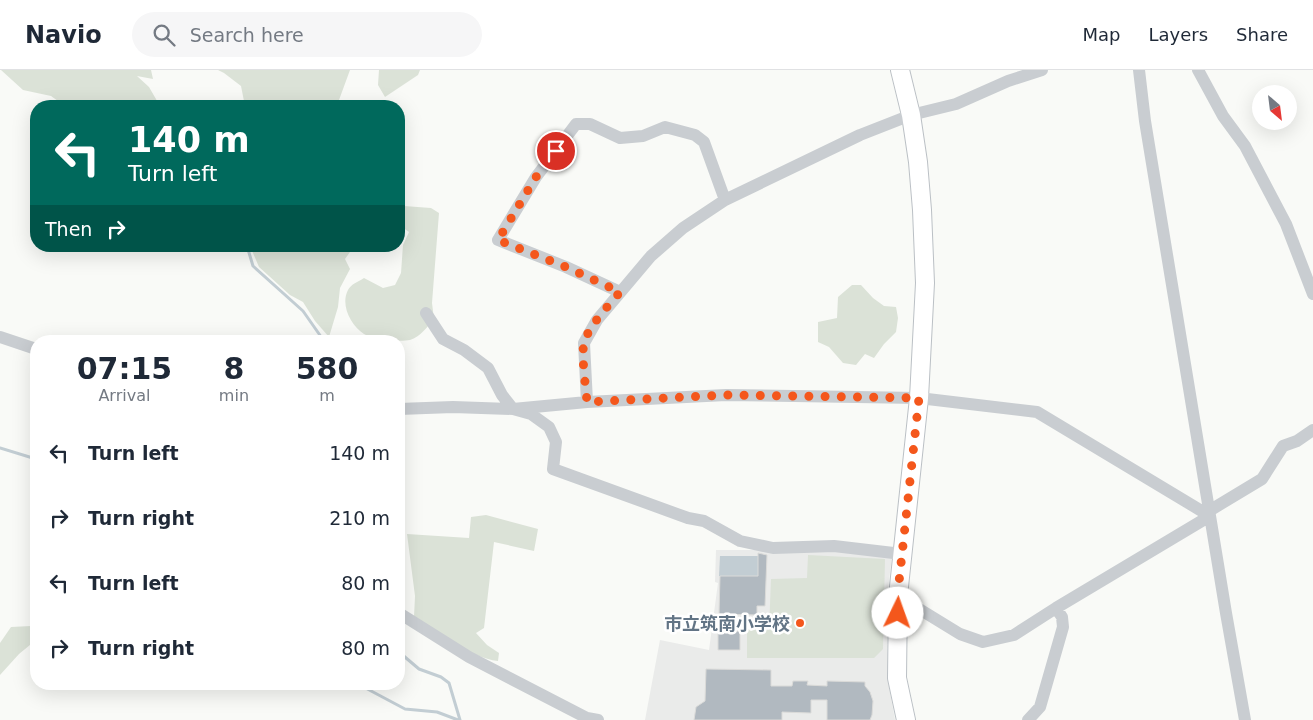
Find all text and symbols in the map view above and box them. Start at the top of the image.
search box [132,12,482,57]
text: Navio [25,21,102,49]
icon: search [150,21,178,49]
text: Search here [190,24,304,46]
text: Map [1082,24,1120,45]
text: Layers [1148,24,1208,45]
text: Share [1236,24,1288,45]
north arrow [1252,85,1298,130]
map controls [1252,85,1297,130]
icon: left [45,120,110,185]
text: 140 m [128,120,250,160]
pin [535,130,577,172]
icon: arrive [542,137,570,165]
text: Turn left [128,161,217,186]
icon: right [102,215,130,243]
text: Then [45,218,92,240]
text: 07:15 [77,351,172,386]
text: 8 [223,351,244,386]
text: 580 [296,351,358,386]
text: Arrival [98,386,150,405]
text: min [219,386,249,405]
text: m [319,386,335,405]
icon: left [45,439,73,467]
text: Turn left [88,442,179,464]
text: 140 m [329,442,390,464]
icon: right [45,504,73,532]
text: Turn right [88,507,194,529]
text: 210 m [329,507,390,529]
icon: left [45,569,73,597]
text: Turn left [88,572,179,594]
text: 80 m [341,572,390,594]
position arrow [871,586,923,638]
place label: 市立筑南小学校 [664,613,790,634]
marker: 市立筑南小学校 [794,617,806,629]
icon: right [45,634,73,662]
text: Turn right [88,637,194,659]
text: 80 m [341,637,390,659]

